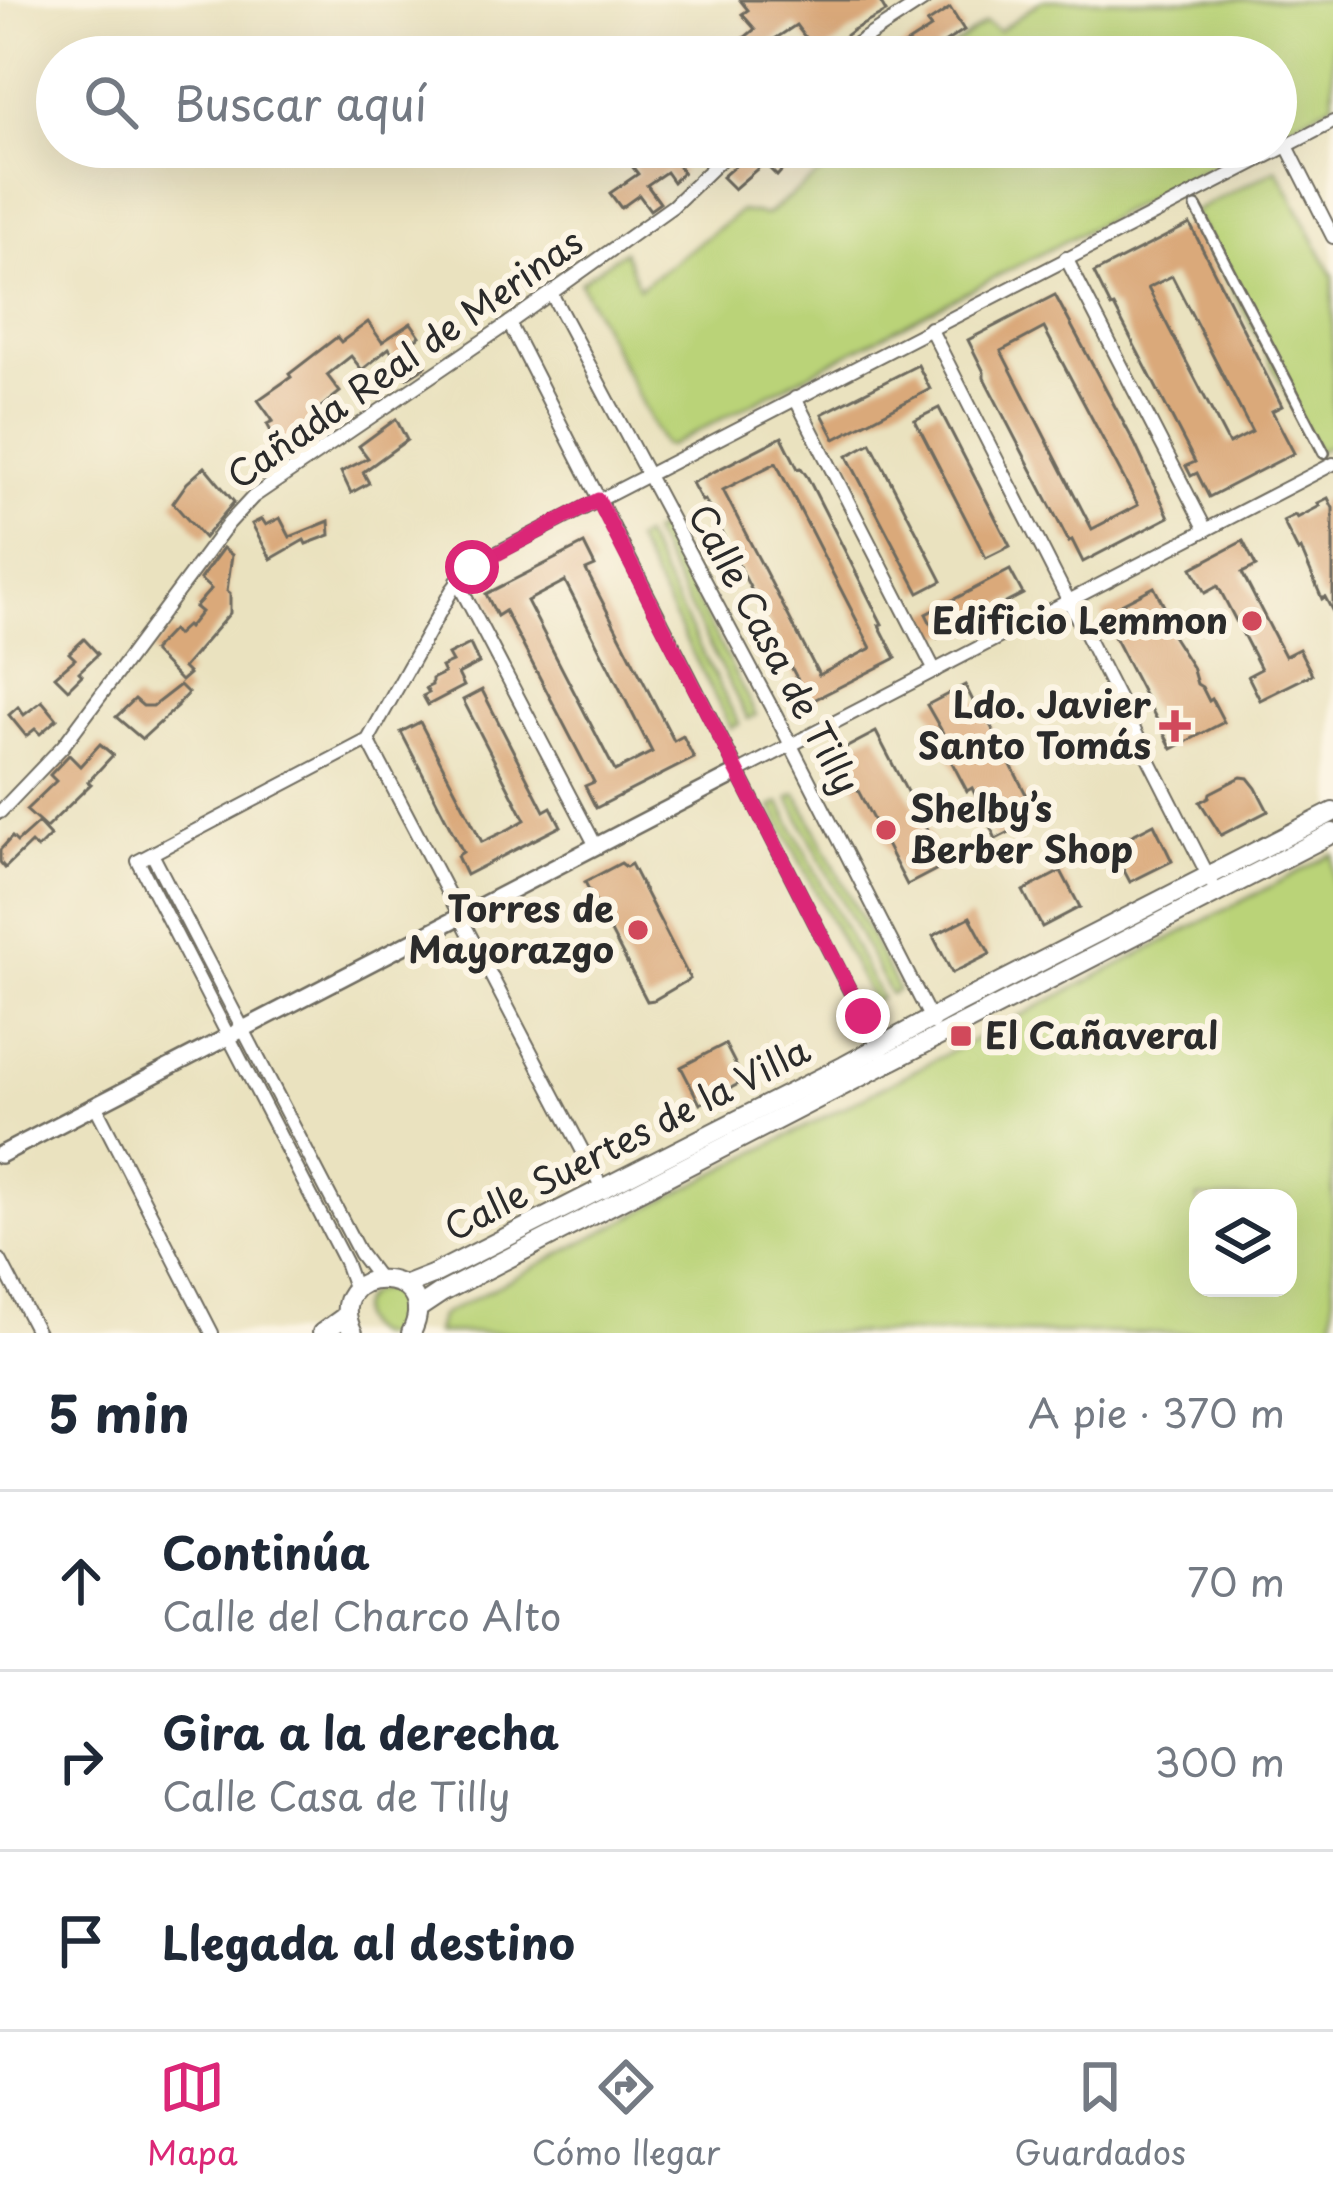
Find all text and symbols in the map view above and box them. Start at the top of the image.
search box [36,36,1297,168]
text: Buscar aquí [174,68,427,136]
icon: search [78,69,144,135]
street label: Cañada Real de Merinas [215,214,593,501]
street label: Calle Casa de Tilly [676,493,875,803]
route start [445,540,499,594]
place label: Edificio Lemmon [932,592,1228,646]
marker: Edificio Lemmon [1239,608,1265,634]
place label: Ldo. Javier Santo Tomás [918,676,1152,771]
marker: Ldo. Javier Santo Tomás [1162,713,1188,739]
place label: Shelby’s Berber Shop [910,780,1133,875]
marker: Shelby’s Berber Shop [873,817,899,843]
place label: Torres de Mayorazgo [409,880,614,975]
marker: Torres de Mayorazgo [625,917,651,943]
route end [836,989,890,1043]
place label: El Cañaveral [985,1007,1218,1061]
street label: Calle Suertes de la Villa [434,1021,819,1253]
marker: El Cañaveral [948,1023,974,1049]
map controls [1189,1189,1297,1297]
button: layers [1189,1189,1297,1297]
text: 5 min [48,1373,190,1450]
text: A pie · 370 m [1028,1382,1285,1441]
text: Continúa [162,1517,370,1585]
icon: ahead [48,1548,114,1614]
text: 70 m [1187,1551,1285,1610]
text: Calle del Charco Alto [162,1585,561,1644]
text: Gira a la derecha [162,1697,559,1765]
icon: right [48,1728,114,1794]
text: 300 m [1154,1731,1285,1790]
text: Calle Casa de Tilly [162,1765,510,1824]
text: Llegada al destino [162,1907,575,1975]
icon: arrive [48,1908,114,1974]
tab: Mapa [147,2054,238,2176]
tab: Cómo llegar [532,2054,720,2176]
tab: Guardados [1014,2054,1186,2176]

